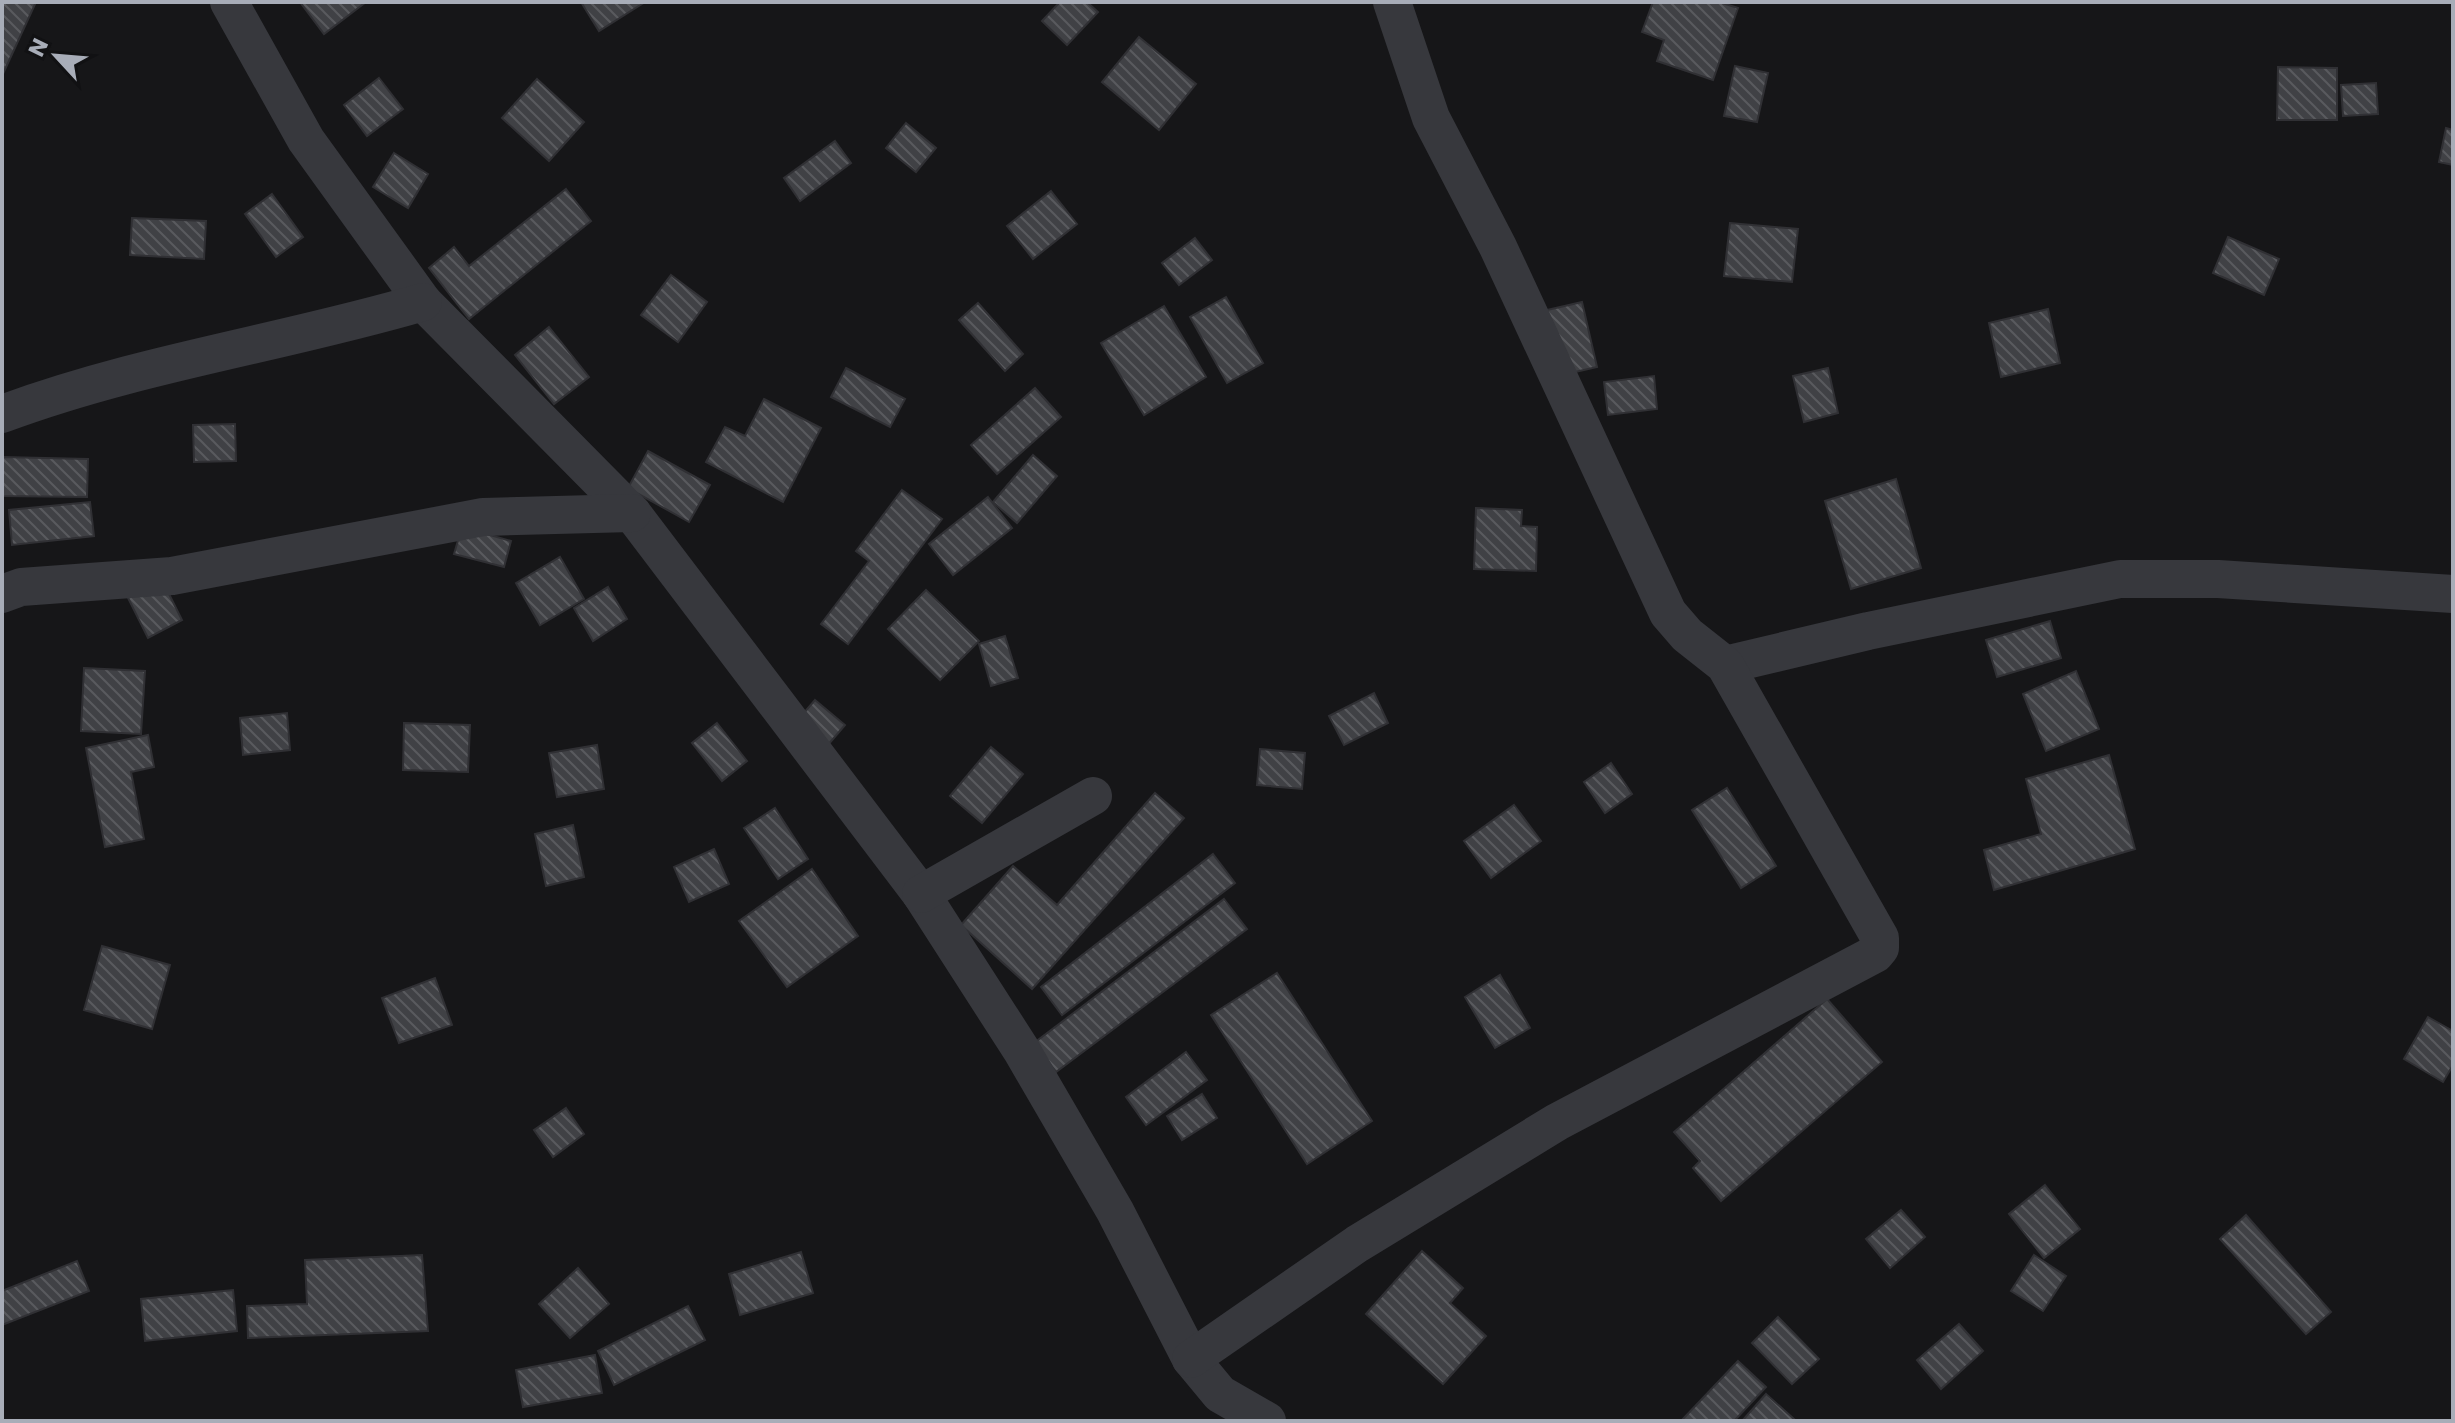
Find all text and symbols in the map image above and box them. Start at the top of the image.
north arrow [16,16,96,96]
text: N [21,33,56,62]

